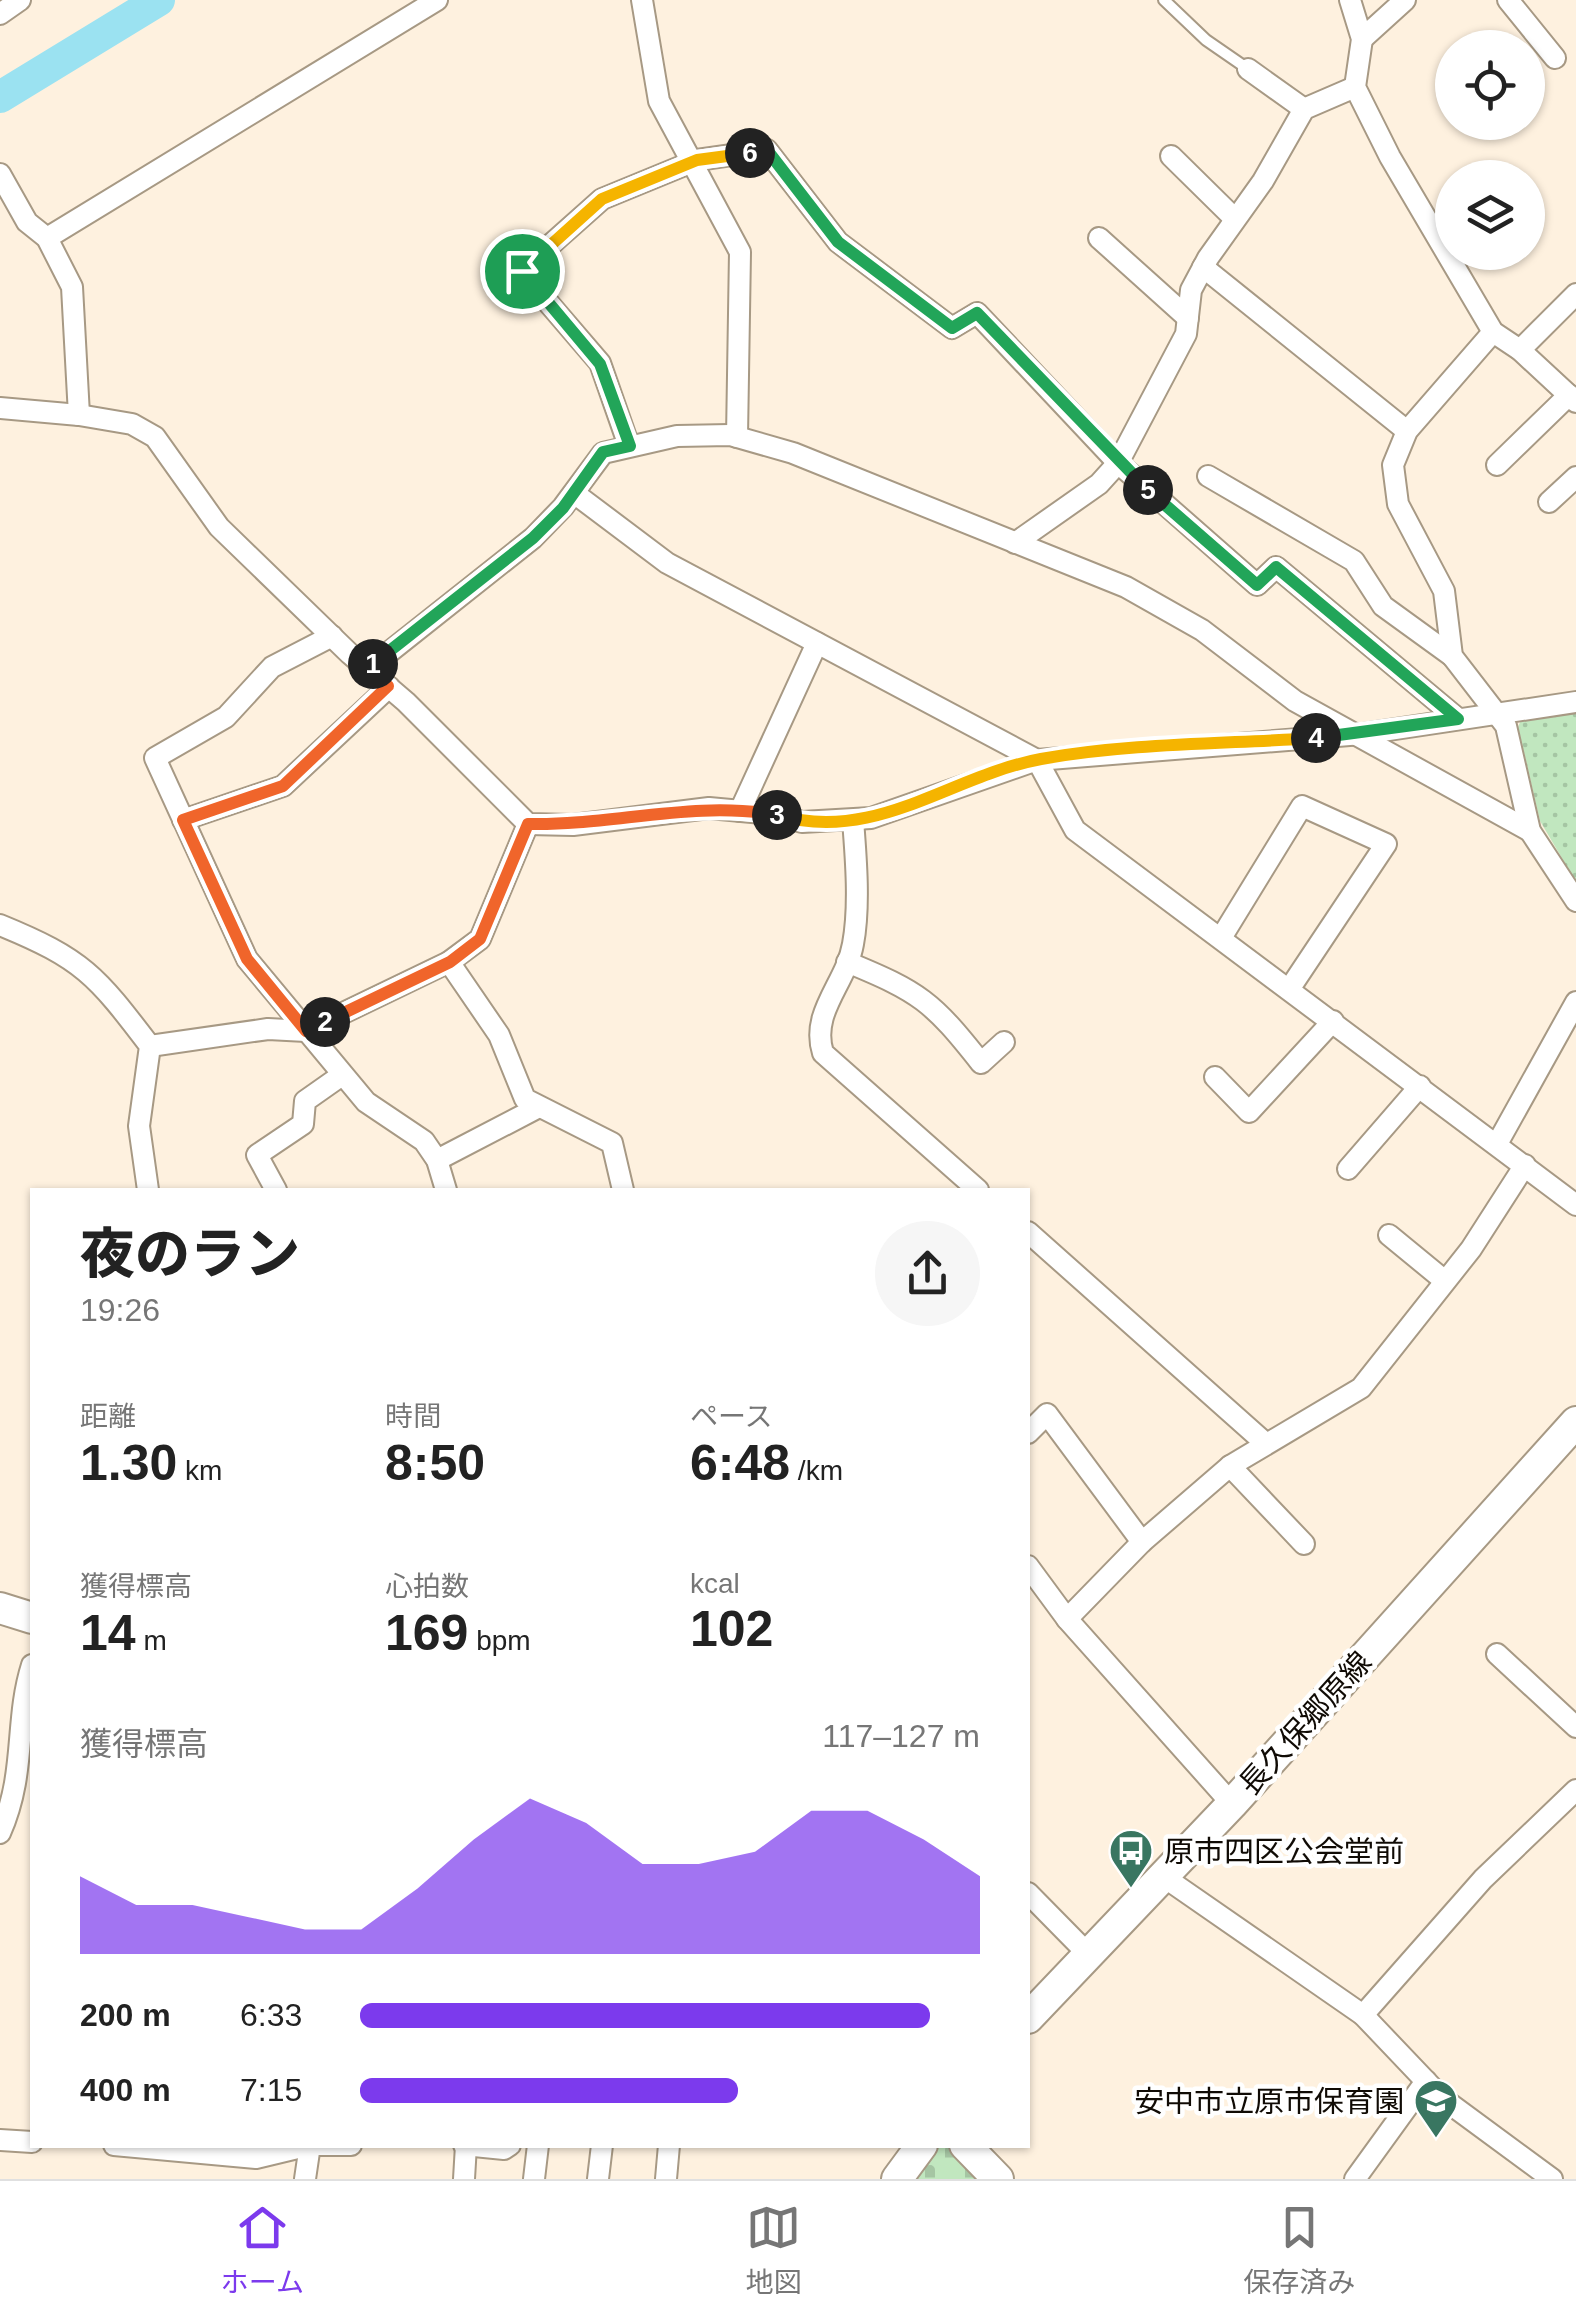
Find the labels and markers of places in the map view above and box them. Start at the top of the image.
pin: 6 [725,128,775,178]
pin [480,229,565,314]
pin: 5 [1123,465,1173,515]
pin: 1 [348,639,398,689]
pin: 4 [1291,713,1341,763]
pin: 3 [752,790,802,840]
pin: 2 [300,997,350,1047]
bus stop icon: 原市四区公会堂前 [1108,1828,1154,1889]
place label: 原市四区公会堂前 [1164,1835,1404,1868]
school or university icon: 安中市立原市保育園 [1413,2078,1459,2139]
place label: 安中市立原市保育園 [1134,2085,1404,2118]

